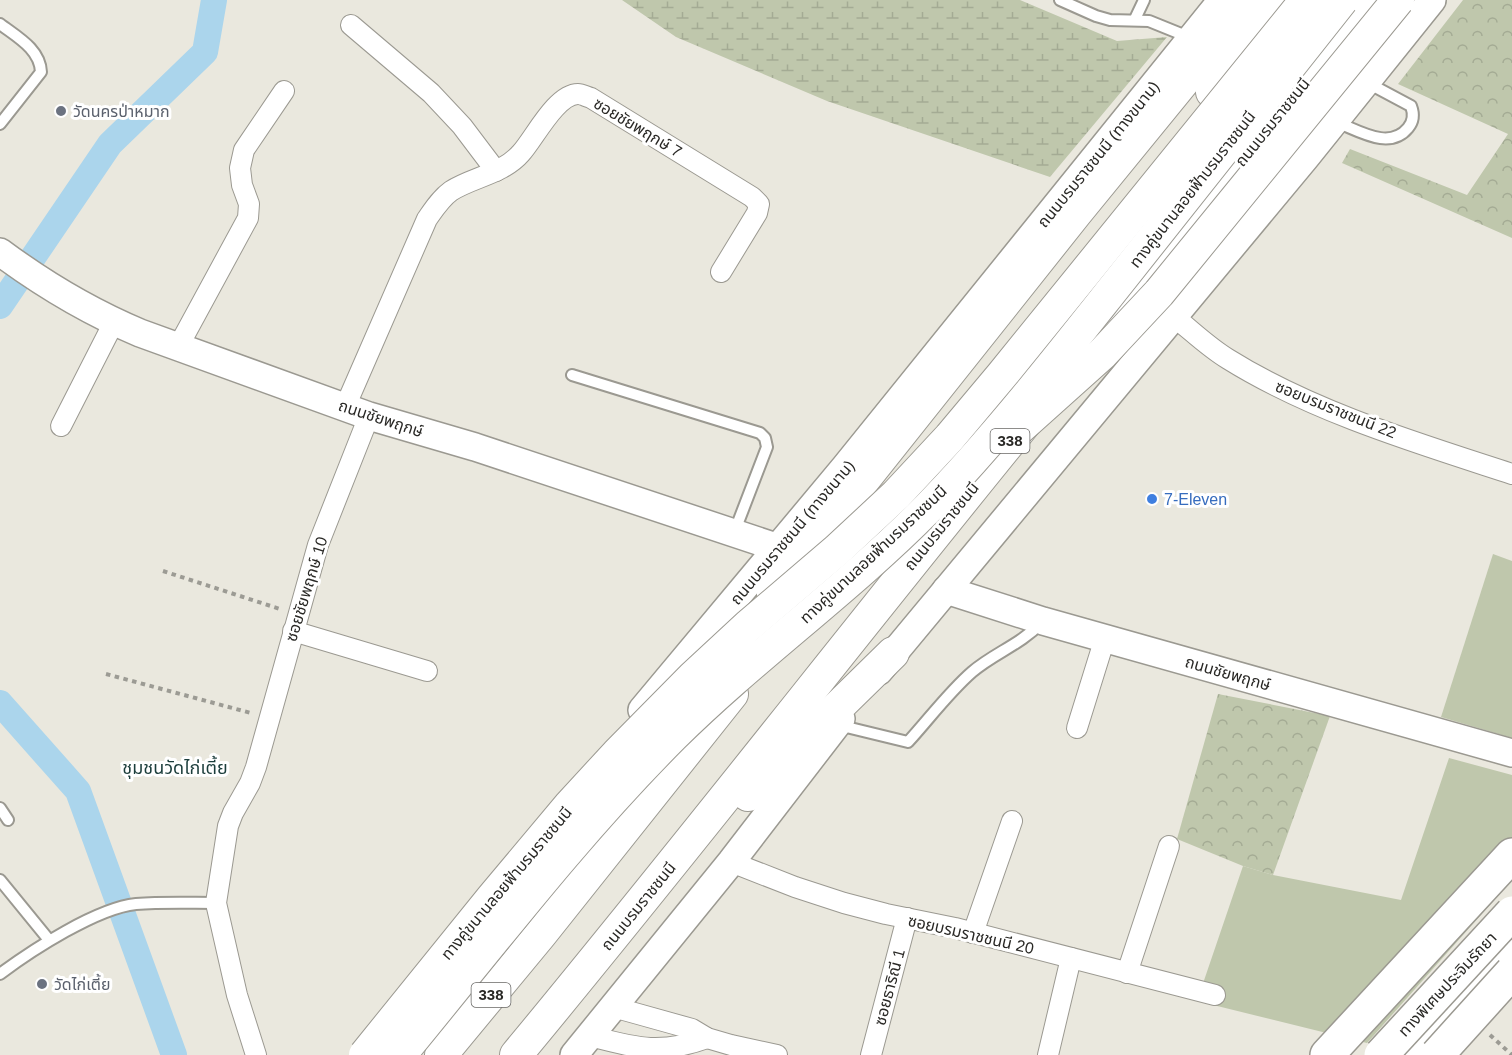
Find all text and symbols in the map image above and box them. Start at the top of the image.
street label: ถนนบรมราชชนนี [1232,75,1313,170]
street label: ถนนบรมราชชนนี (ทางขนาน) [1034,78,1163,231]
street label: ซอยชัยพฤกษ์ 7 [591,94,685,160]
place label: วัดนครป่าหมาก [73,103,170,120]
marker: วัดนครป่าหมาก [54,104,68,118]
street label: ทางคู่ขนานลอยฟ้าบรมราชชนนี [1126,108,1259,271]
street label: ซอยบรมราชชนนี 22 [1273,377,1399,441]
street label: ถนนชัยพฤกษ์ [336,397,425,440]
road number: 338 [990,429,1030,453]
street label: ถนนบรมราชชนนี (ทางขนาน) [727,457,858,608]
street label: ถนนบรมราชชนนี [901,479,982,574]
street label: ทางคู่ขนานลอยฟ้าบรมราชชนนี [797,482,951,627]
place label: 7-Eleven [1164,491,1227,508]
marker: 7-Eleven [1145,492,1159,506]
street label: ซอยชัยพฤกษ์ 10 [282,535,331,644]
street label: ถนนชัยพฤกษ์ [1183,653,1273,694]
district label: ชุมชนวัดไก่เตี้ย [122,755,228,779]
street label: ทางคู่ขนานลอยฟ้าบรมราชชนนี [438,804,576,964]
street label: ถนนบรมราชชนนี [598,859,679,954]
street label: ซอยบรมราชชนนี 20 [906,912,1036,957]
street label: ทางพิเศษประจิมรัถยา [1395,929,1500,1040]
street label: ซอยธาริณี 1 [871,947,908,1027]
place label: วัดไก่เตี้ย [54,973,110,993]
marker: วัดไก่เตี้ย [35,977,49,991]
road number: 338 [472,983,510,1007]

